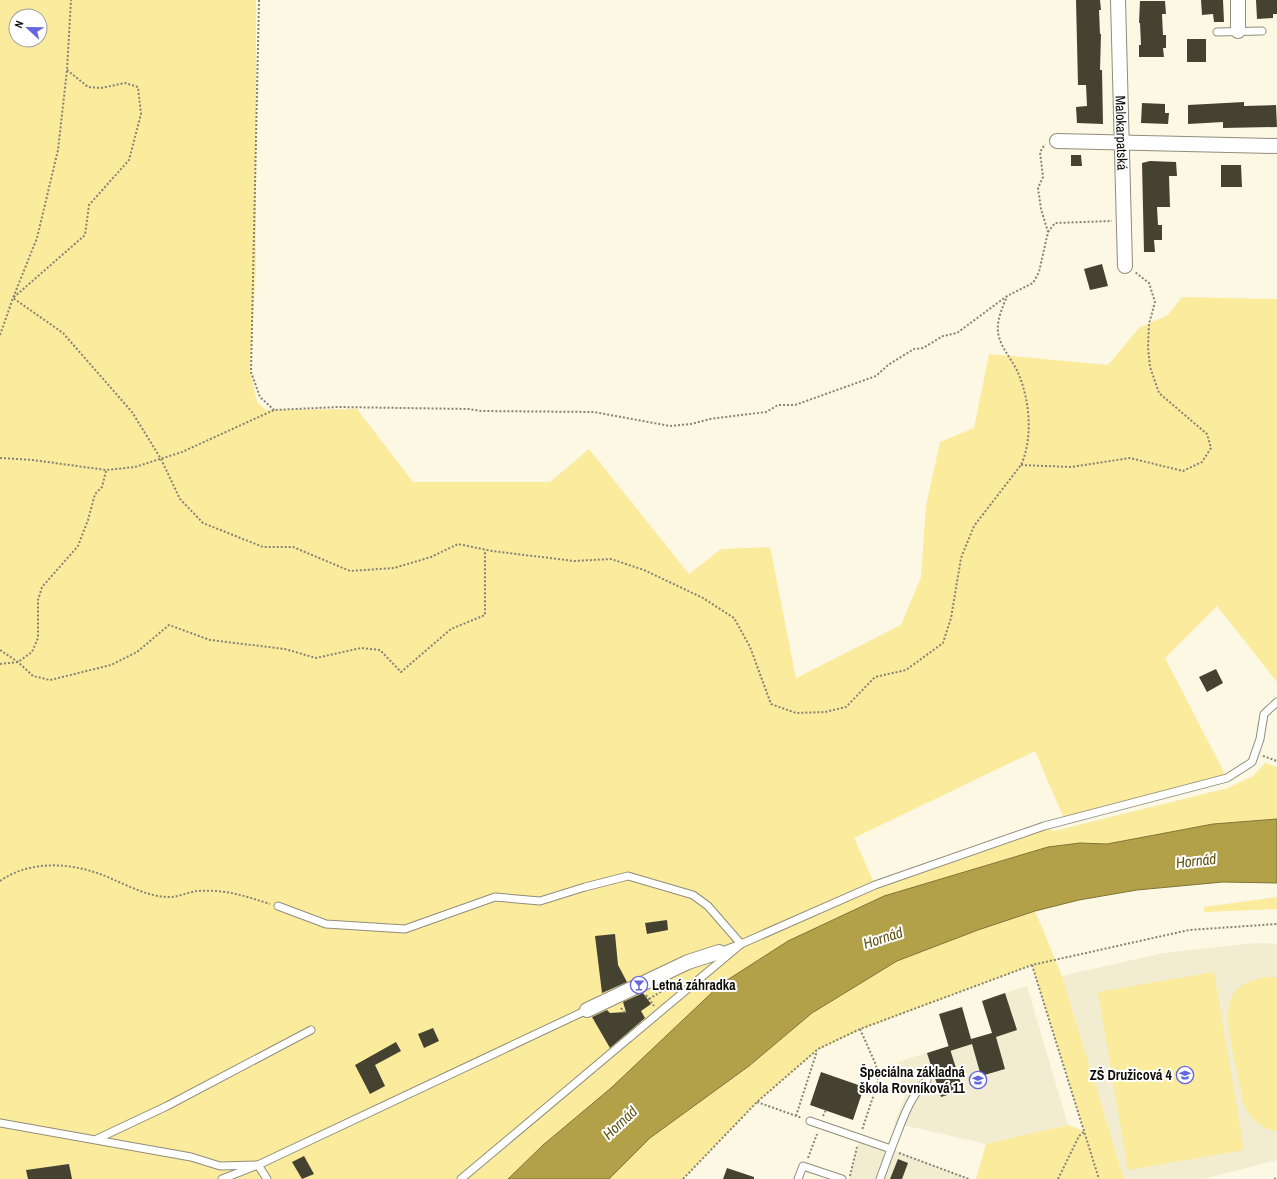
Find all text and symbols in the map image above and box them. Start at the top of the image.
north arrow [8,8,48,48]
text: N [11,19,26,30]
street label: Malokarpatská [1112,95,1131,171]
water label: Hornád [1175,848,1217,873]
water label: Hornád [860,921,905,954]
bar icon: Letná záhradka [629,975,649,995]
place label: Letná záhradka [652,976,736,994]
place label: Špeciálna základná škola Rovníková 11 [859,1063,966,1097]
school or university icon: ZŠ Družicová 4 [1175,1065,1195,1085]
place label: ZŠ Družicová 4 [1090,1066,1173,1084]
school or university icon: Špeciálna základná škola Rovníková 11 [968,1070,988,1090]
water label: Hornád [598,1101,642,1144]

